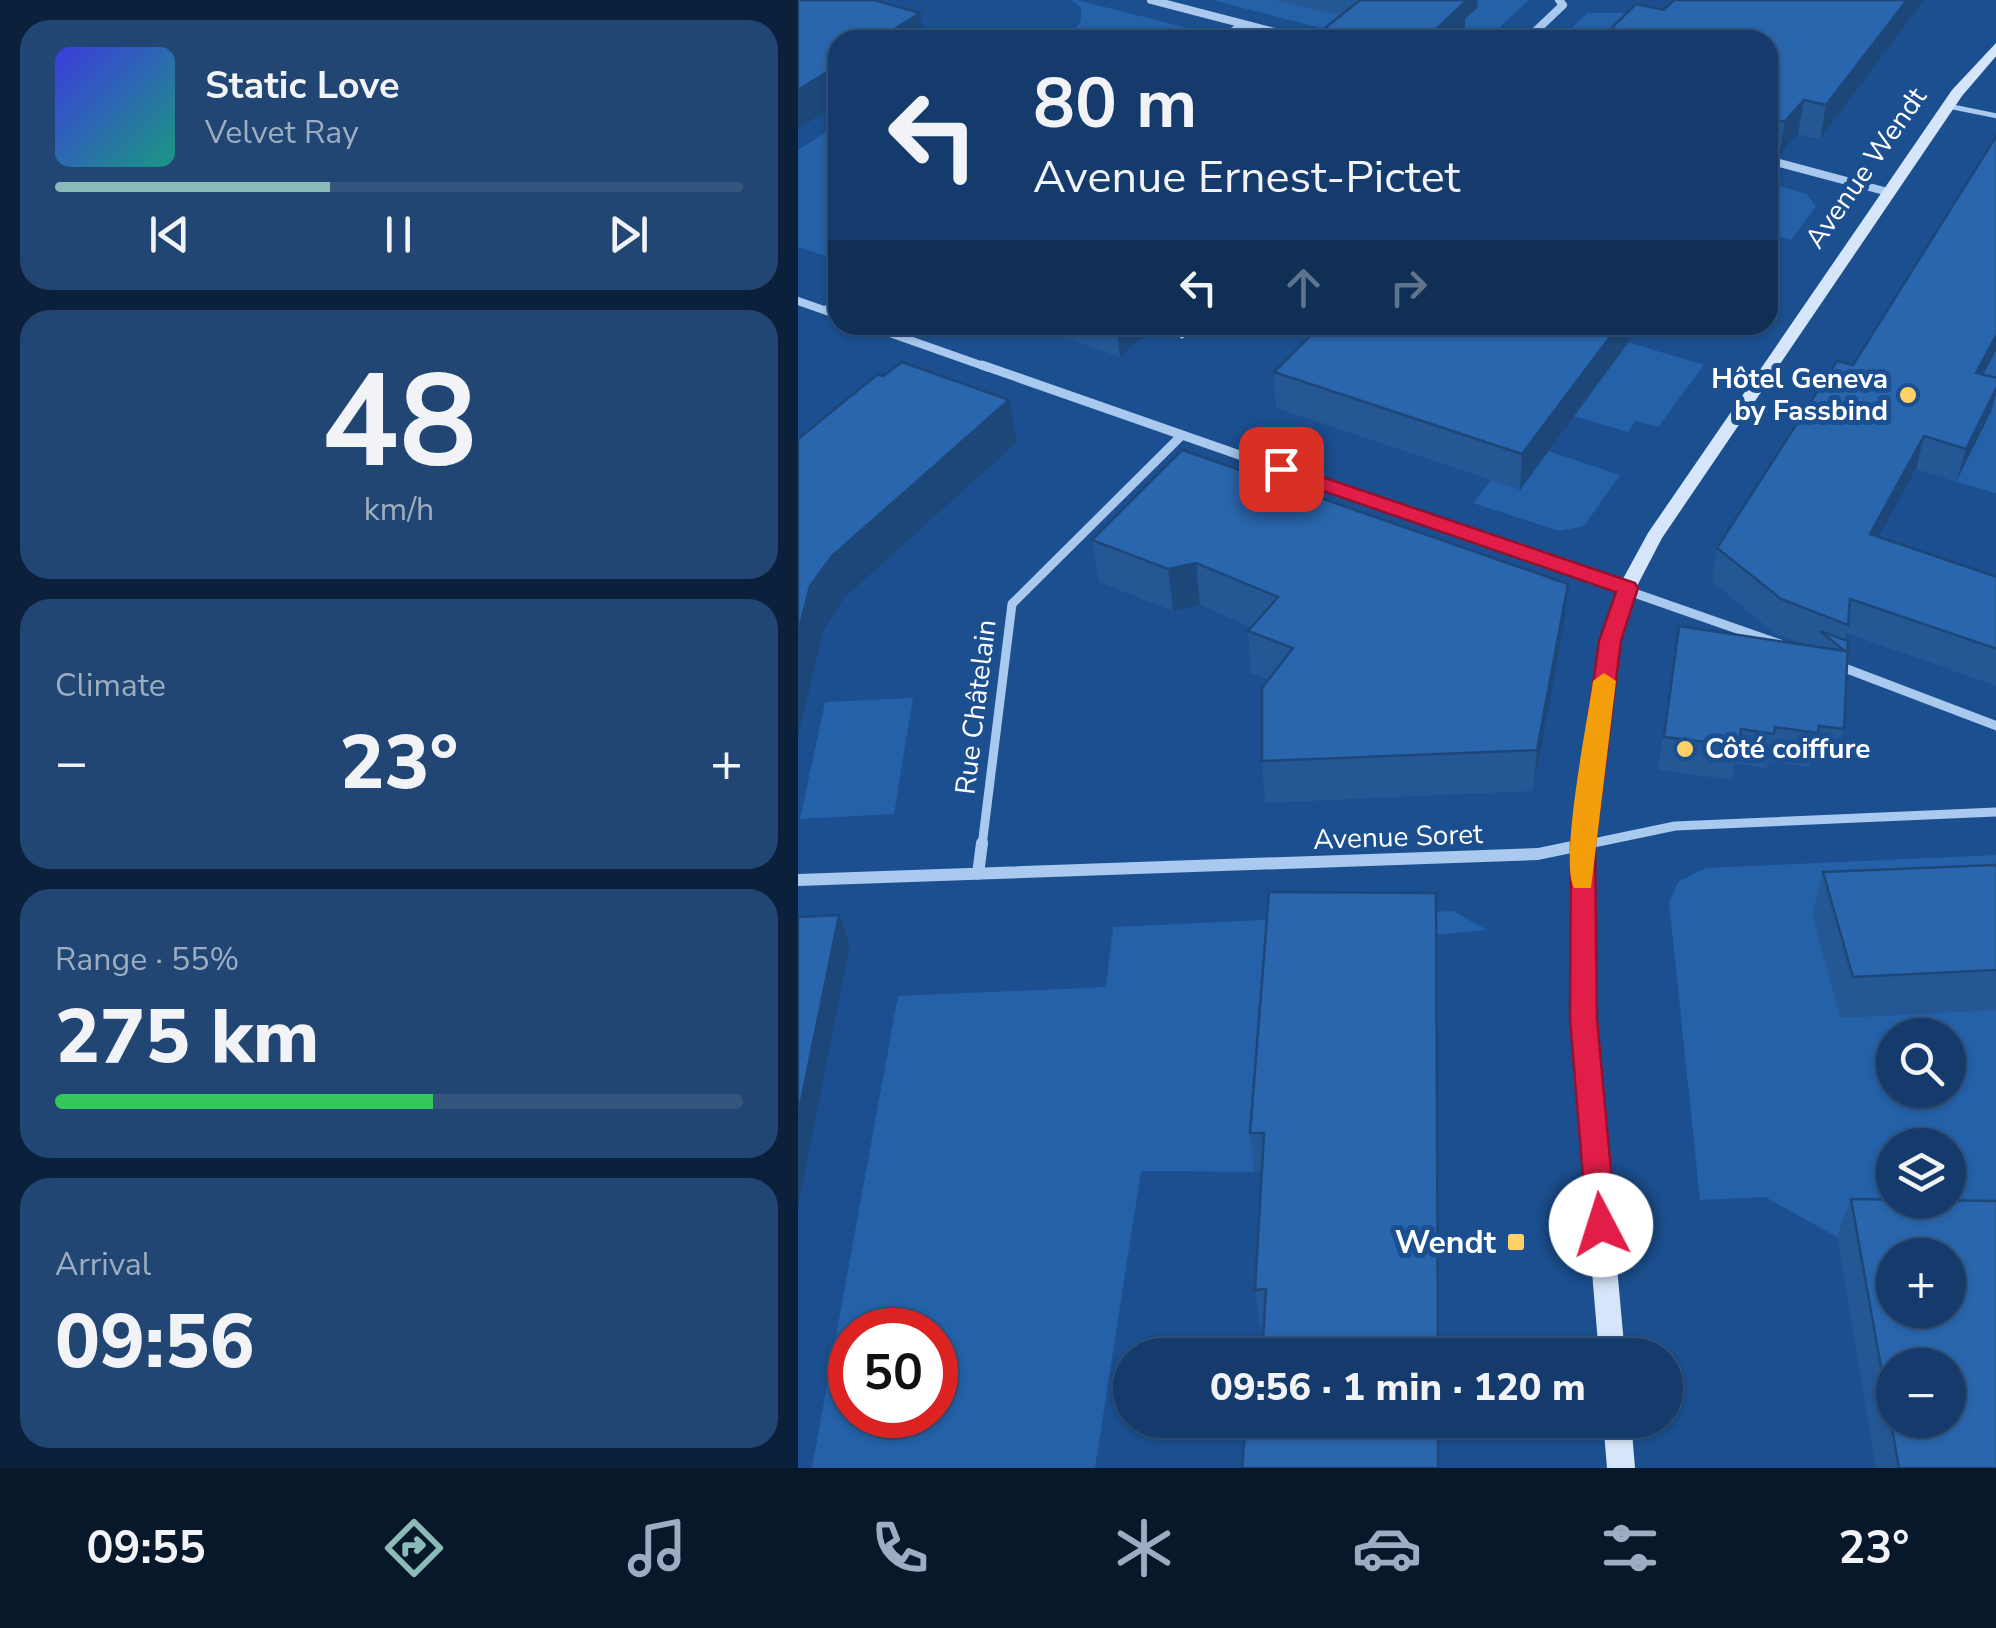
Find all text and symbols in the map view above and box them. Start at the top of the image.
text: 80 m [1033,56,1197,152]
text: Static Love [205,60,400,111]
icon: left [868,70,998,200]
street label: Avenue Wendt [1796,80,1936,256]
text: Velvet Ray [205,111,359,154]
text: Avenue Ernest-Pictet [1033,147,1460,208]
icon: previous [142,207,197,262]
icon: pause [371,207,426,262]
icon: next [601,207,656,262]
icon: left [1171,260,1226,315]
icon: ahead [1276,260,1331,315]
icon: right [1381,260,1436,315]
text: 48 [321,334,477,511]
place label: Hôtel Geneva by Fassbind [1711,360,1888,430]
marker: Hôtel Geneva by Fassbind [1897,384,1919,406]
pin [1239,427,1324,512]
icon: arrive [1254,442,1309,497]
text: km/h [364,488,434,531]
street label: Rue Châtelain [946,617,1006,797]
text: Climate [55,664,166,707]
text: 23° [340,712,458,814]
text: − [55,725,88,800]
text: + [710,725,743,800]
place label: Côté coiffure [1705,730,1870,768]
marker: Côté coiffure [1674,738,1696,760]
street label: Avenue Soret [1312,815,1484,859]
text: Range · 55% [55,938,239,981]
text: 275 km [55,986,319,1088]
map controls [1876,1018,1966,1438]
button: search [1876,1018,1966,1108]
button: layers [1876,1128,1966,1218]
position arrow [1549,1173,1653,1277]
place label: Wendt [1395,1221,1497,1264]
marker: Wendt [1505,1231,1527,1253]
button: + [1876,1238,1966,1328]
text: Arrival [55,1243,151,1286]
text: 09:56 [55,1291,255,1393]
speed limit sign: 50 [828,1308,958,1438]
button: − [1876,1348,1966,1438]
text: 09:56 · 1 min · 120 m [1210,1362,1586,1413]
icon: directions [379,1513,449,1583]
icon: music [622,1513,692,1583]
icon: phone [865,1513,935,1583]
icon: climate [1109,1513,1179,1583]
icon: car [1352,1513,1422,1583]
icon: filters [1595,1513,1665,1583]
text: 09:55 [87,1518,206,1579]
text: 23° [1838,1518,1909,1579]

